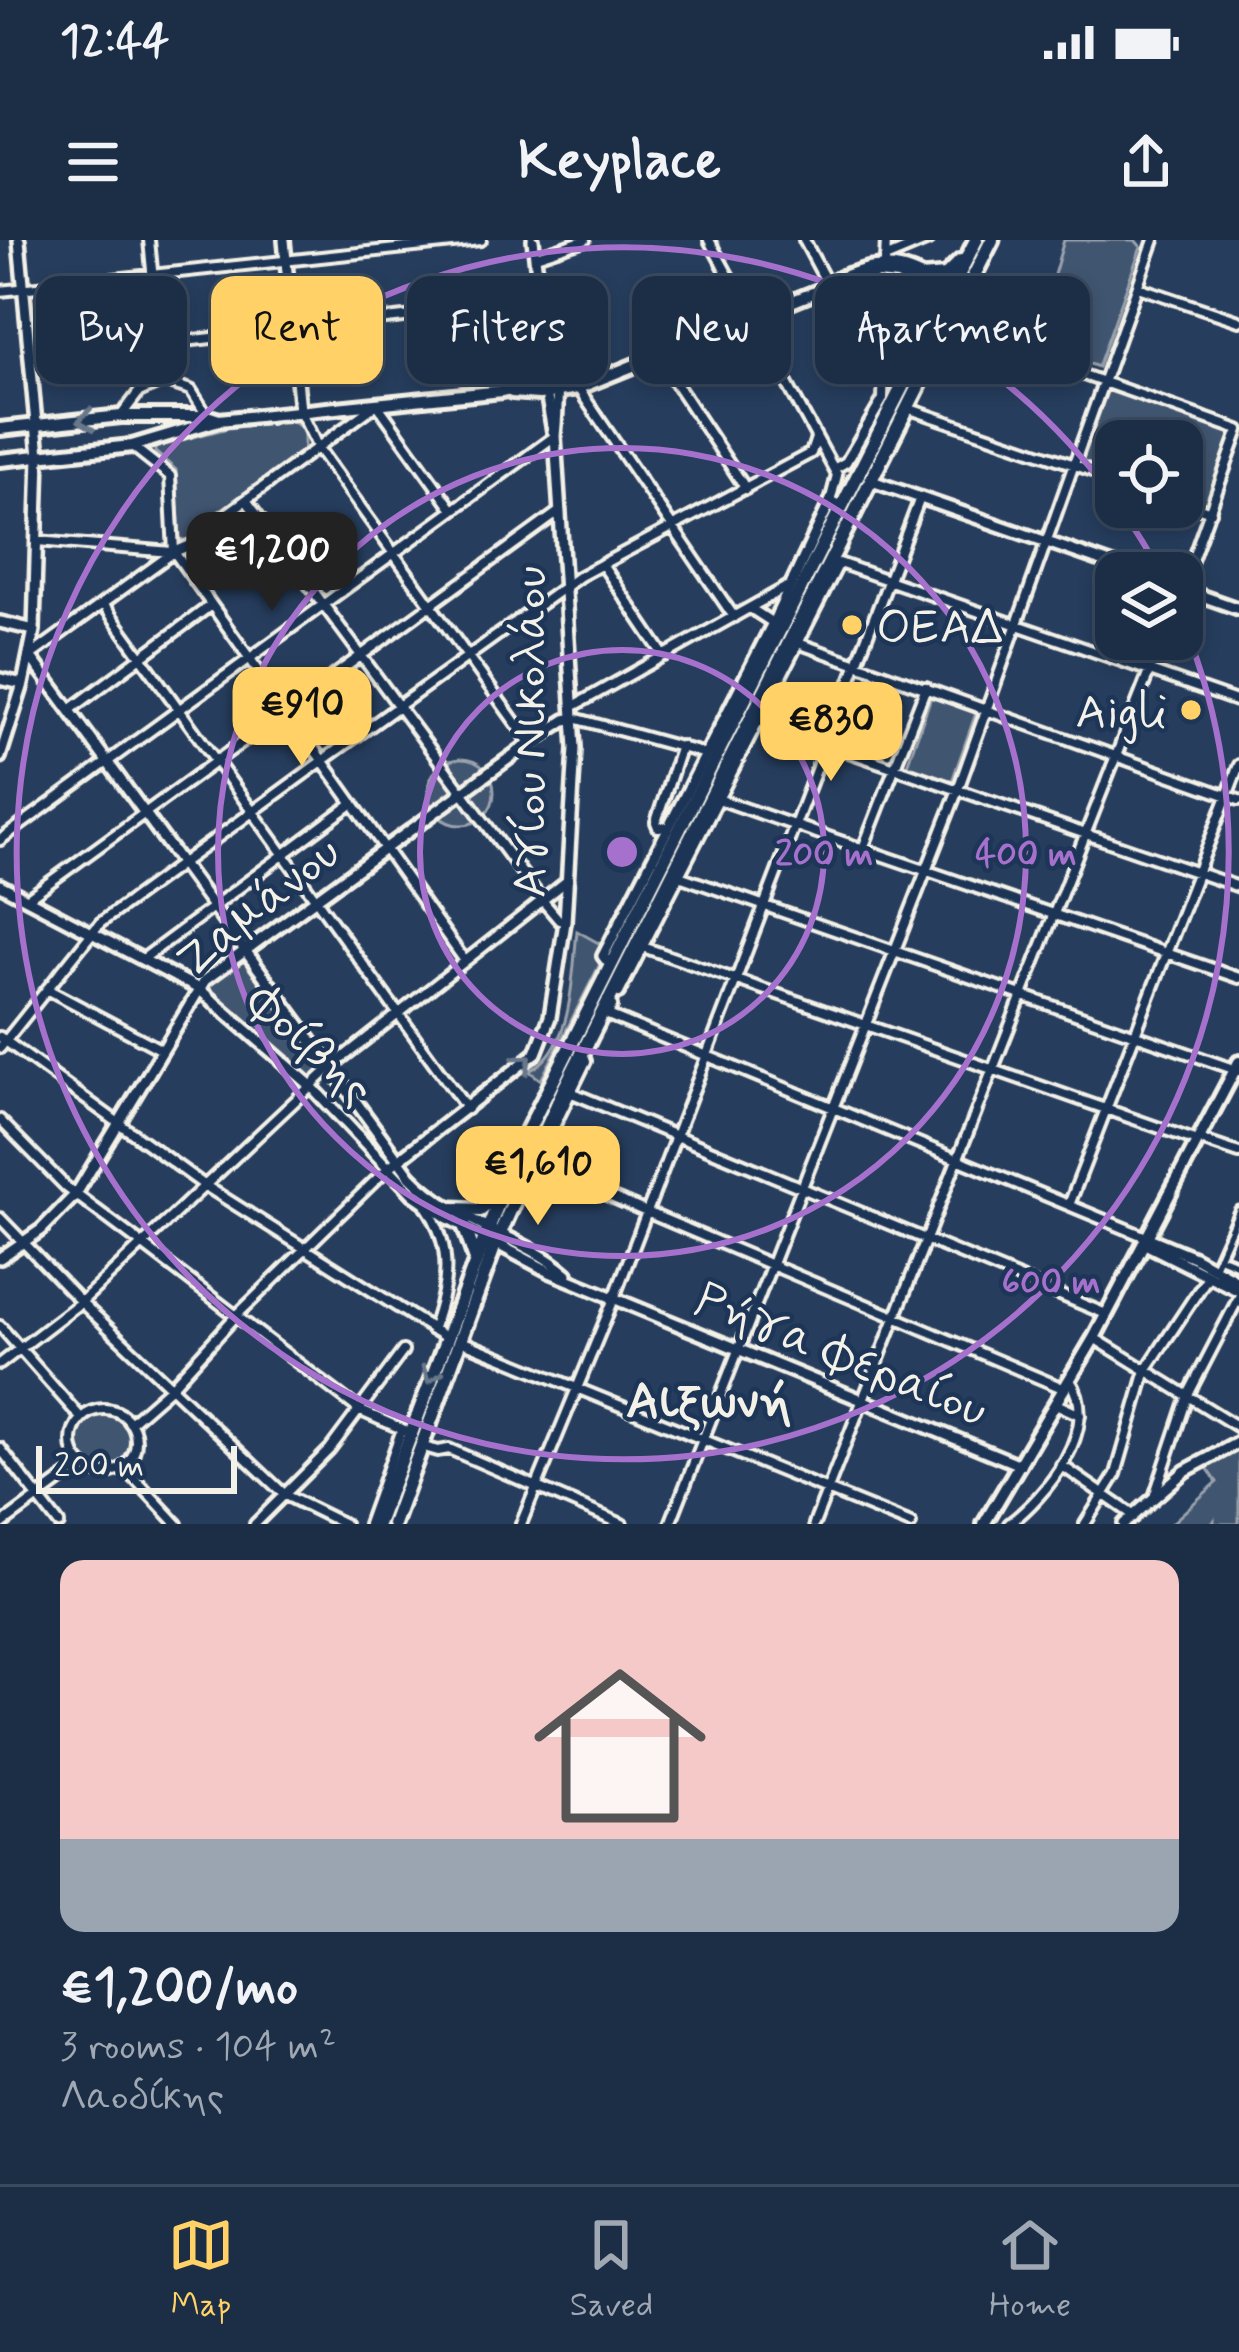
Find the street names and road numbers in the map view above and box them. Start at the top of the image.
street label: Αγίου Νικολάου [500,566,563,898]
street label: Ζαμάνου [164,823,354,993]
street label: Φοίβης [232,971,386,1121]
street label: Ρήγα Φεραίου [685,1269,996,1443]

